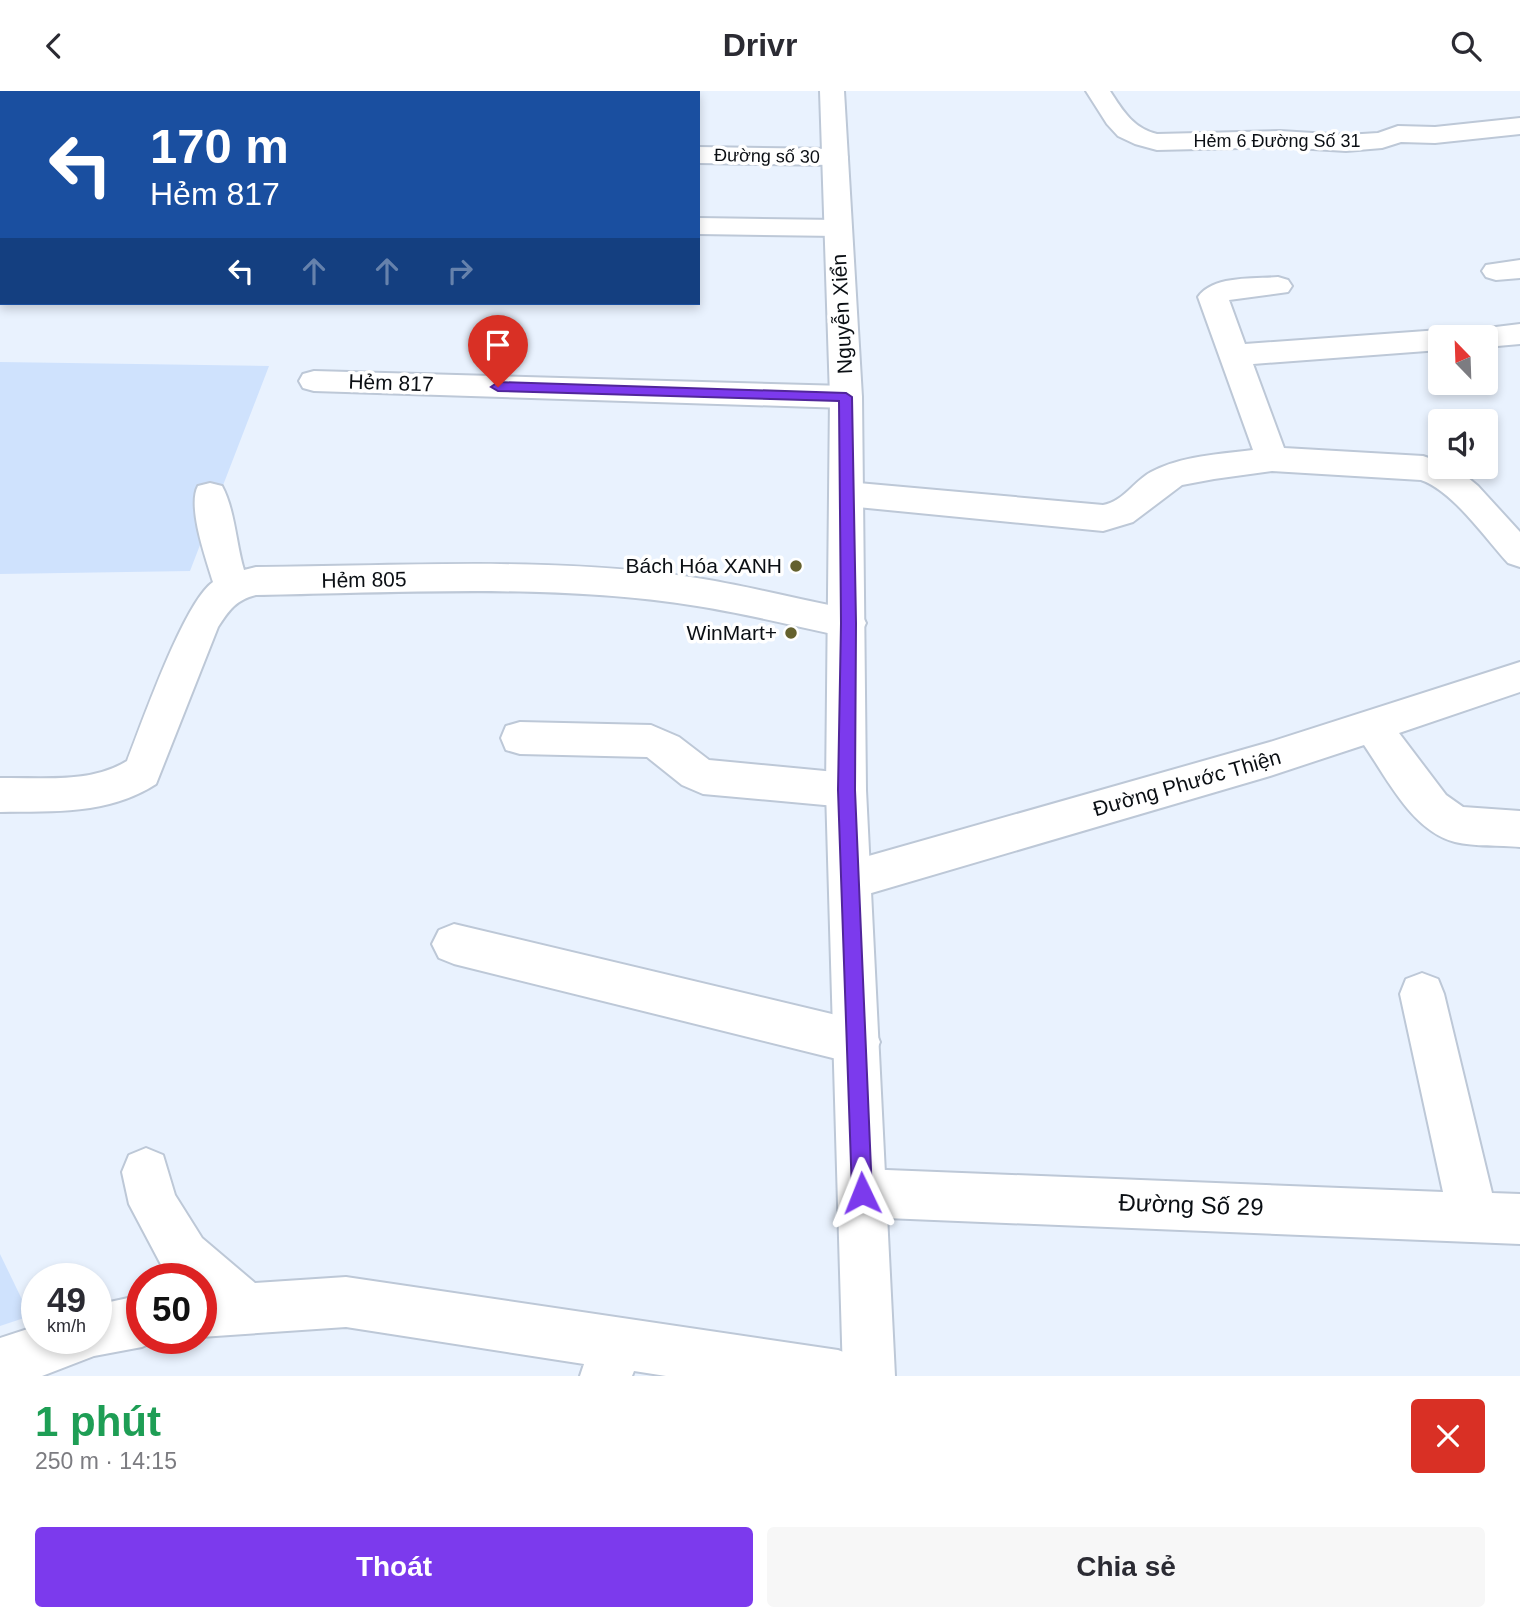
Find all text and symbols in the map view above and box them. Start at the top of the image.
icon: back [35,27,73,65]
text: Drivr [723,27,797,63]
icon: search [1447,27,1485,65]
icon: left [35,119,126,210]
text: 170 m [150,119,289,173]
street label: Hẻm 6 Đường Số 31 [1194,131,1360,151]
street label: Đường số 30 [714,145,820,167]
text: Hẻm 817 [150,176,280,212]
icon: left [222,252,260,290]
icon: ahead [295,252,333,290]
icon: ahead [368,252,406,290]
icon: right [441,252,479,290]
street label: Nguyễn Xiển [827,253,856,375]
pin [468,315,528,387]
north arrow [1428,325,1498,395]
map controls [1428,325,1498,479]
icon: arrive [479,326,517,364]
street label: Hẻm 817 [348,370,434,395]
button: sound [1428,409,1498,479]
place label: Bách Hóa XANH [626,554,782,577]
marker: Bách Hóa XANH [788,558,804,574]
street label: Hẻm 805 [321,567,407,592]
place label: WinMart+ [687,621,777,644]
marker: WinMart+ [783,625,799,641]
street label: Đường Phước Thiện [1090,745,1283,820]
position arrow [825,1156,899,1230]
street label: Đường Số 29 [1118,1188,1264,1221]
speed limit sign: 50 [126,1263,217,1354]
text: 49 [47,1280,86,1319]
text: km/h [47,1316,86,1336]
text: 1 phút [35,1398,161,1445]
button: close [1411,1399,1485,1473]
text: 250 m · 14:15 [35,1448,177,1474]
button: Thoát [35,1527,753,1607]
button: Chia sẻ [767,1527,1485,1607]

